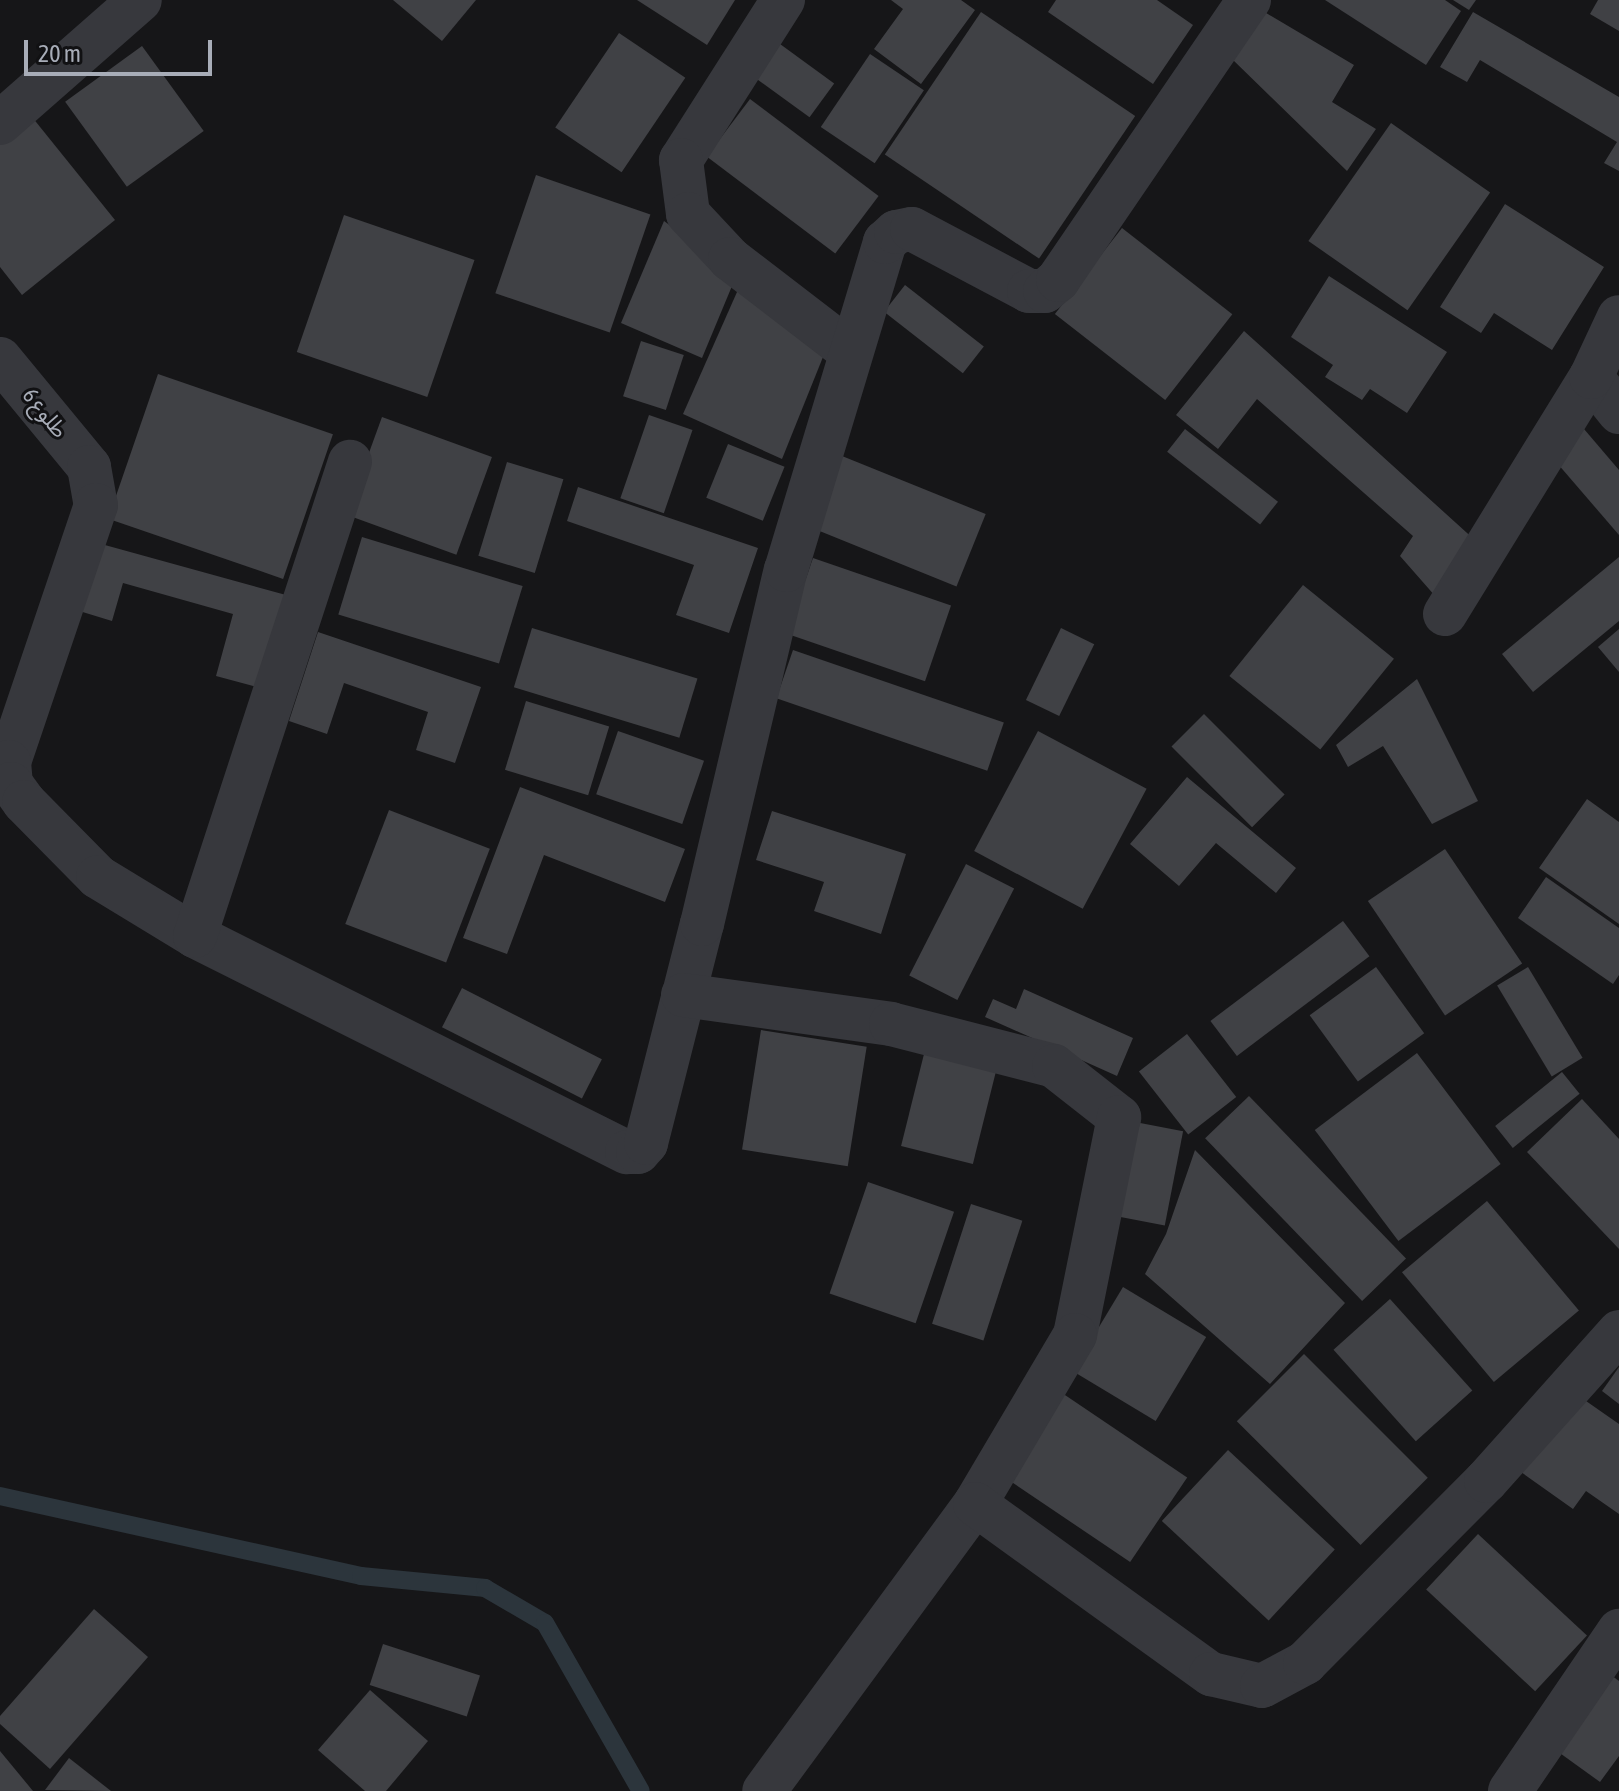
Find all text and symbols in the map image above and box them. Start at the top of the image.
scale bar [28,24,216,74]
text: 20 m [38,40,81,67]
street label: طلوع 6 [17,383,73,443]

